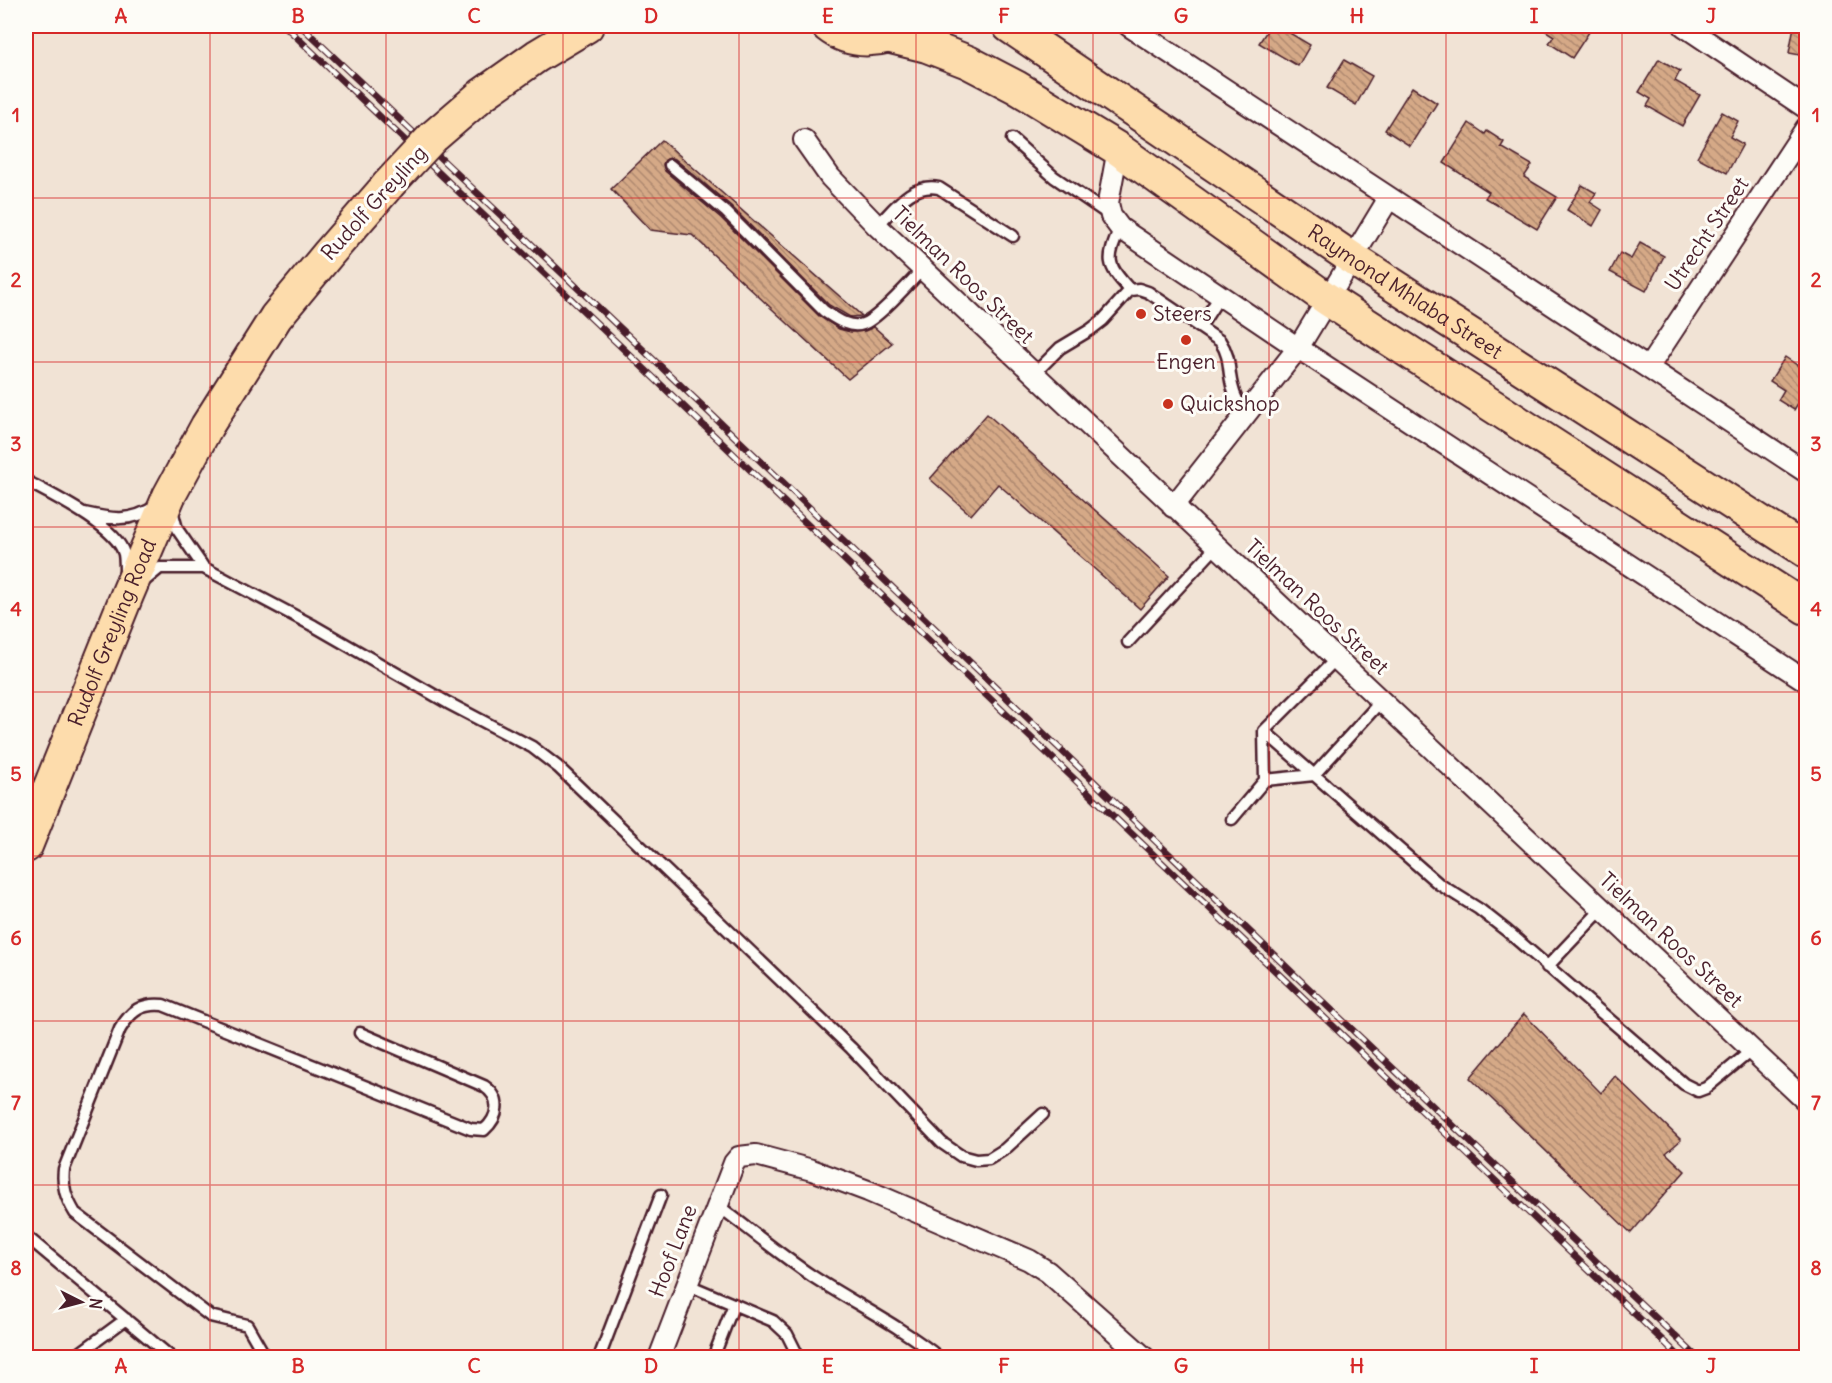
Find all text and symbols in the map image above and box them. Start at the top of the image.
text: A [115,3,128,28]
text: B [291,3,305,28]
text: C [467,3,481,28]
text: D [644,3,658,28]
text: E [822,3,834,28]
text: F [998,3,1010,28]
text: G [1174,3,1188,28]
text: H [1350,3,1364,28]
text: I [1530,3,1539,28]
text: J [1706,3,1717,28]
text: 1 [12,102,20,127]
text: 1 [1812,102,1820,127]
street label: Rudolf Greyling [315,139,432,266]
street label: Utrecht Street [1659,172,1755,296]
street label: Tielman Roos Street [887,200,1040,349]
street label: Raymond Mhlaba Street [1303,218,1508,365]
text: 2 [11,267,22,292]
text: 2 [1811,267,1822,292]
place label: Steers [1153,300,1212,327]
marker: Steers [1134,307,1148,321]
marker: Engen [1179,333,1193,347]
place label: Engen [1156,348,1216,375]
place label: Quickshop [1180,390,1280,417]
marker: Quickshop [1161,397,1175,411]
text: 3 [10,431,22,456]
text: 3 [1810,431,1822,456]
street label: Tielman Roos Street [1240,533,1395,680]
street label: Rudolf Greyling Road [62,535,162,730]
text: 4 [10,596,22,621]
text: 4 [1810,596,1822,621]
text: 5 [10,761,22,786]
text: 5 [1810,761,1822,786]
street label: Tielman Roos Street [1594,866,1749,1013]
text: 6 [10,925,22,950]
text: 6 [1810,925,1822,950]
text: 7 [11,1090,21,1115]
text: 7 [1811,1090,1821,1115]
street label: Hoof Lane [643,1201,703,1301]
text: 8 [10,1255,22,1280]
text: 8 [1810,1255,1822,1280]
north arrow [51,1272,111,1332]
text: N [85,1297,106,1310]
text: A [115,1353,128,1378]
text: B [291,1353,305,1378]
text: C [467,1353,481,1378]
text: D [644,1353,658,1378]
text: E [822,1353,834,1378]
text: F [998,1353,1010,1378]
text: G [1174,1353,1188,1378]
text: H [1350,1353,1364,1378]
text: I [1530,1353,1539,1378]
text: J [1706,1353,1717,1378]

